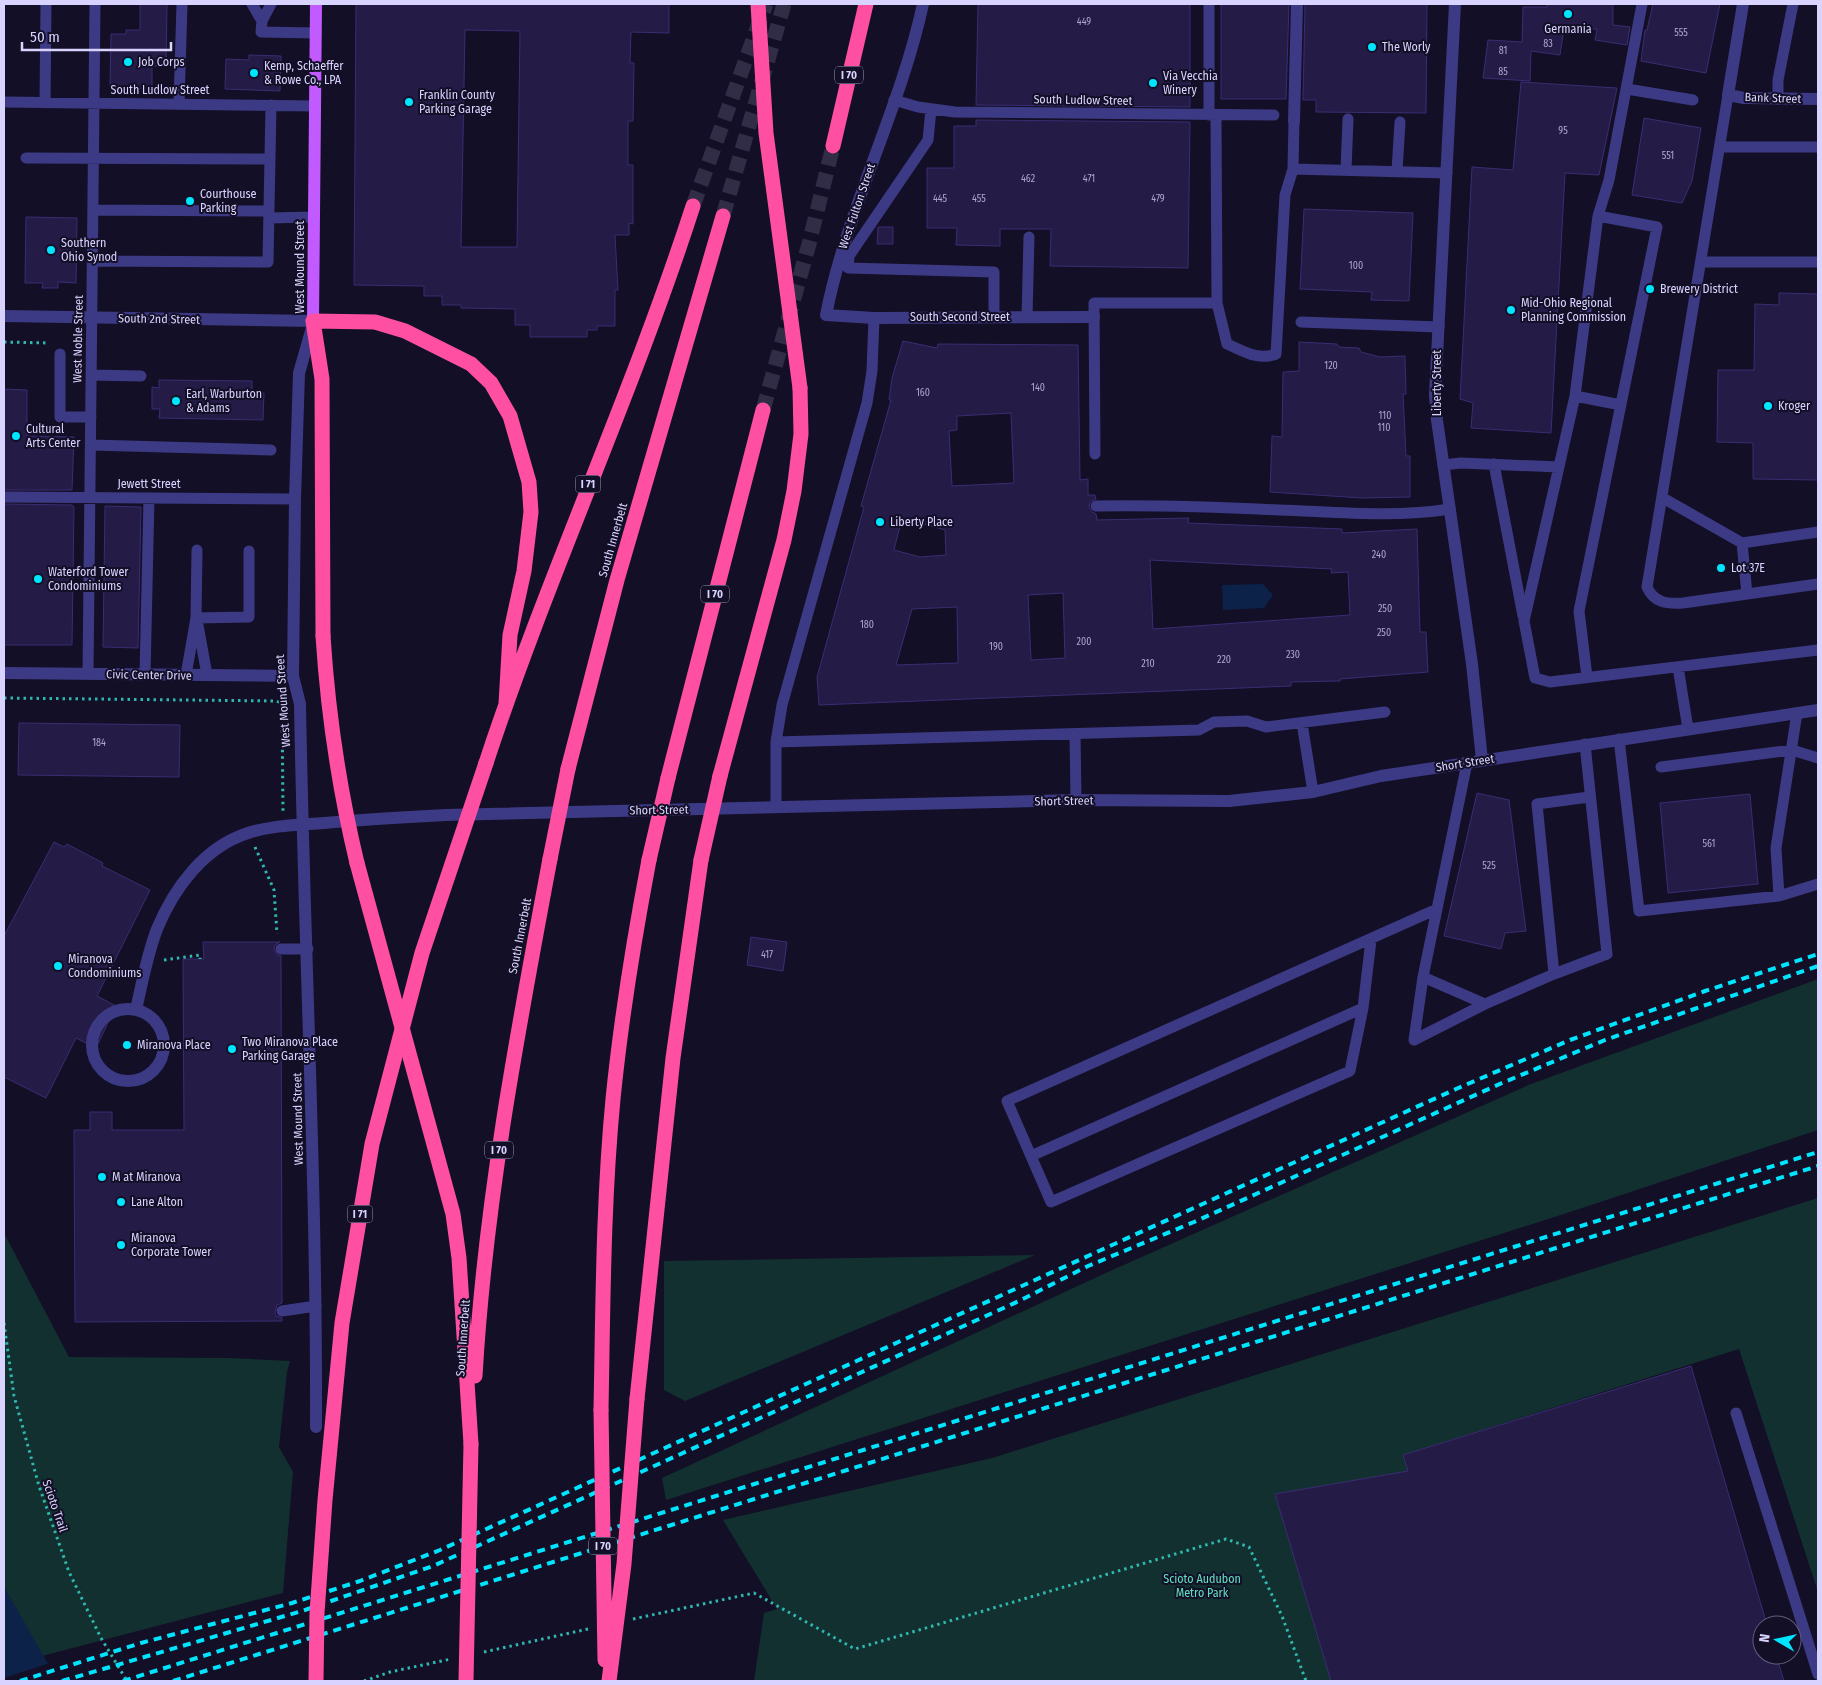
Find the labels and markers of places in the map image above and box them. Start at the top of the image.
marker: Germania [1562,8,1574,20]
place label: Germania [1544,22,1592,36]
place label: The Worly [1382,40,1431,54]
marker: The Worly [1366,41,1378,53]
place label: Job Corps [138,55,185,69]
marker: Job Corps [122,56,134,68]
place label: Kemp, Schaeffer & Rowe Co., LPA [264,59,344,87]
marker: Kemp, Schaeffer & Rowe Co., LPA [248,67,260,79]
place label: Via Vecchia Winery [1163,69,1218,97]
marker: Via Vecchia Winery [1147,77,1159,89]
place label: Franklin County Parking Garage [419,88,495,116]
marker: Franklin County Parking Garage [403,96,415,108]
place label: Courthouse Parking [200,187,257,215]
marker: Courthouse Parking [184,195,196,207]
place label: Southern Ohio Synod [61,236,117,264]
marker: Southern Ohio Synod [45,244,57,256]
place label: Brewery District [1660,282,1738,296]
marker: Brewery District [1644,283,1656,295]
place label: Mid-Ohio Regional Planning Commission [1521,296,1626,324]
marker: Mid-Ohio Regional Planning Commission [1505,304,1517,316]
place label: Earl, Warburton & Adams [186,387,262,415]
marker: Earl, Warburton & Adams [170,395,182,407]
place label: Kroger [1778,399,1811,413]
marker: Kroger [1762,400,1774,412]
place label: Cultural Arts Center [26,422,81,450]
marker: Cultural Arts Center [10,430,22,442]
place label: Liberty Place [890,515,953,529]
marker: Liberty Place [874,516,886,528]
place label: Lot 37E [1731,561,1765,575]
marker: Lot 37E [1715,562,1727,574]
place label: Waterford Tower Condominiums [48,565,129,593]
marker: Waterford Tower Condominiums [32,573,44,585]
place label: Miranova Condominiums [68,952,141,980]
marker: Miranova Condominiums [52,960,64,972]
place label: Two Miranova Place Parking Garage [242,1035,338,1063]
place label: Miranova Place [137,1038,211,1052]
marker: Miranova Place [121,1039,133,1051]
marker: Two Miranova Place Parking Garage [226,1043,238,1055]
place label: M at Miranova [112,1170,181,1184]
marker: M at Miranova [96,1171,108,1183]
place label: Lane Alton [131,1195,183,1209]
marker: Lane Alton [115,1196,127,1208]
place label: Miranova Corporate Tower [131,1231,212,1259]
marker: Miranova Corporate Tower [115,1239,127,1251]

